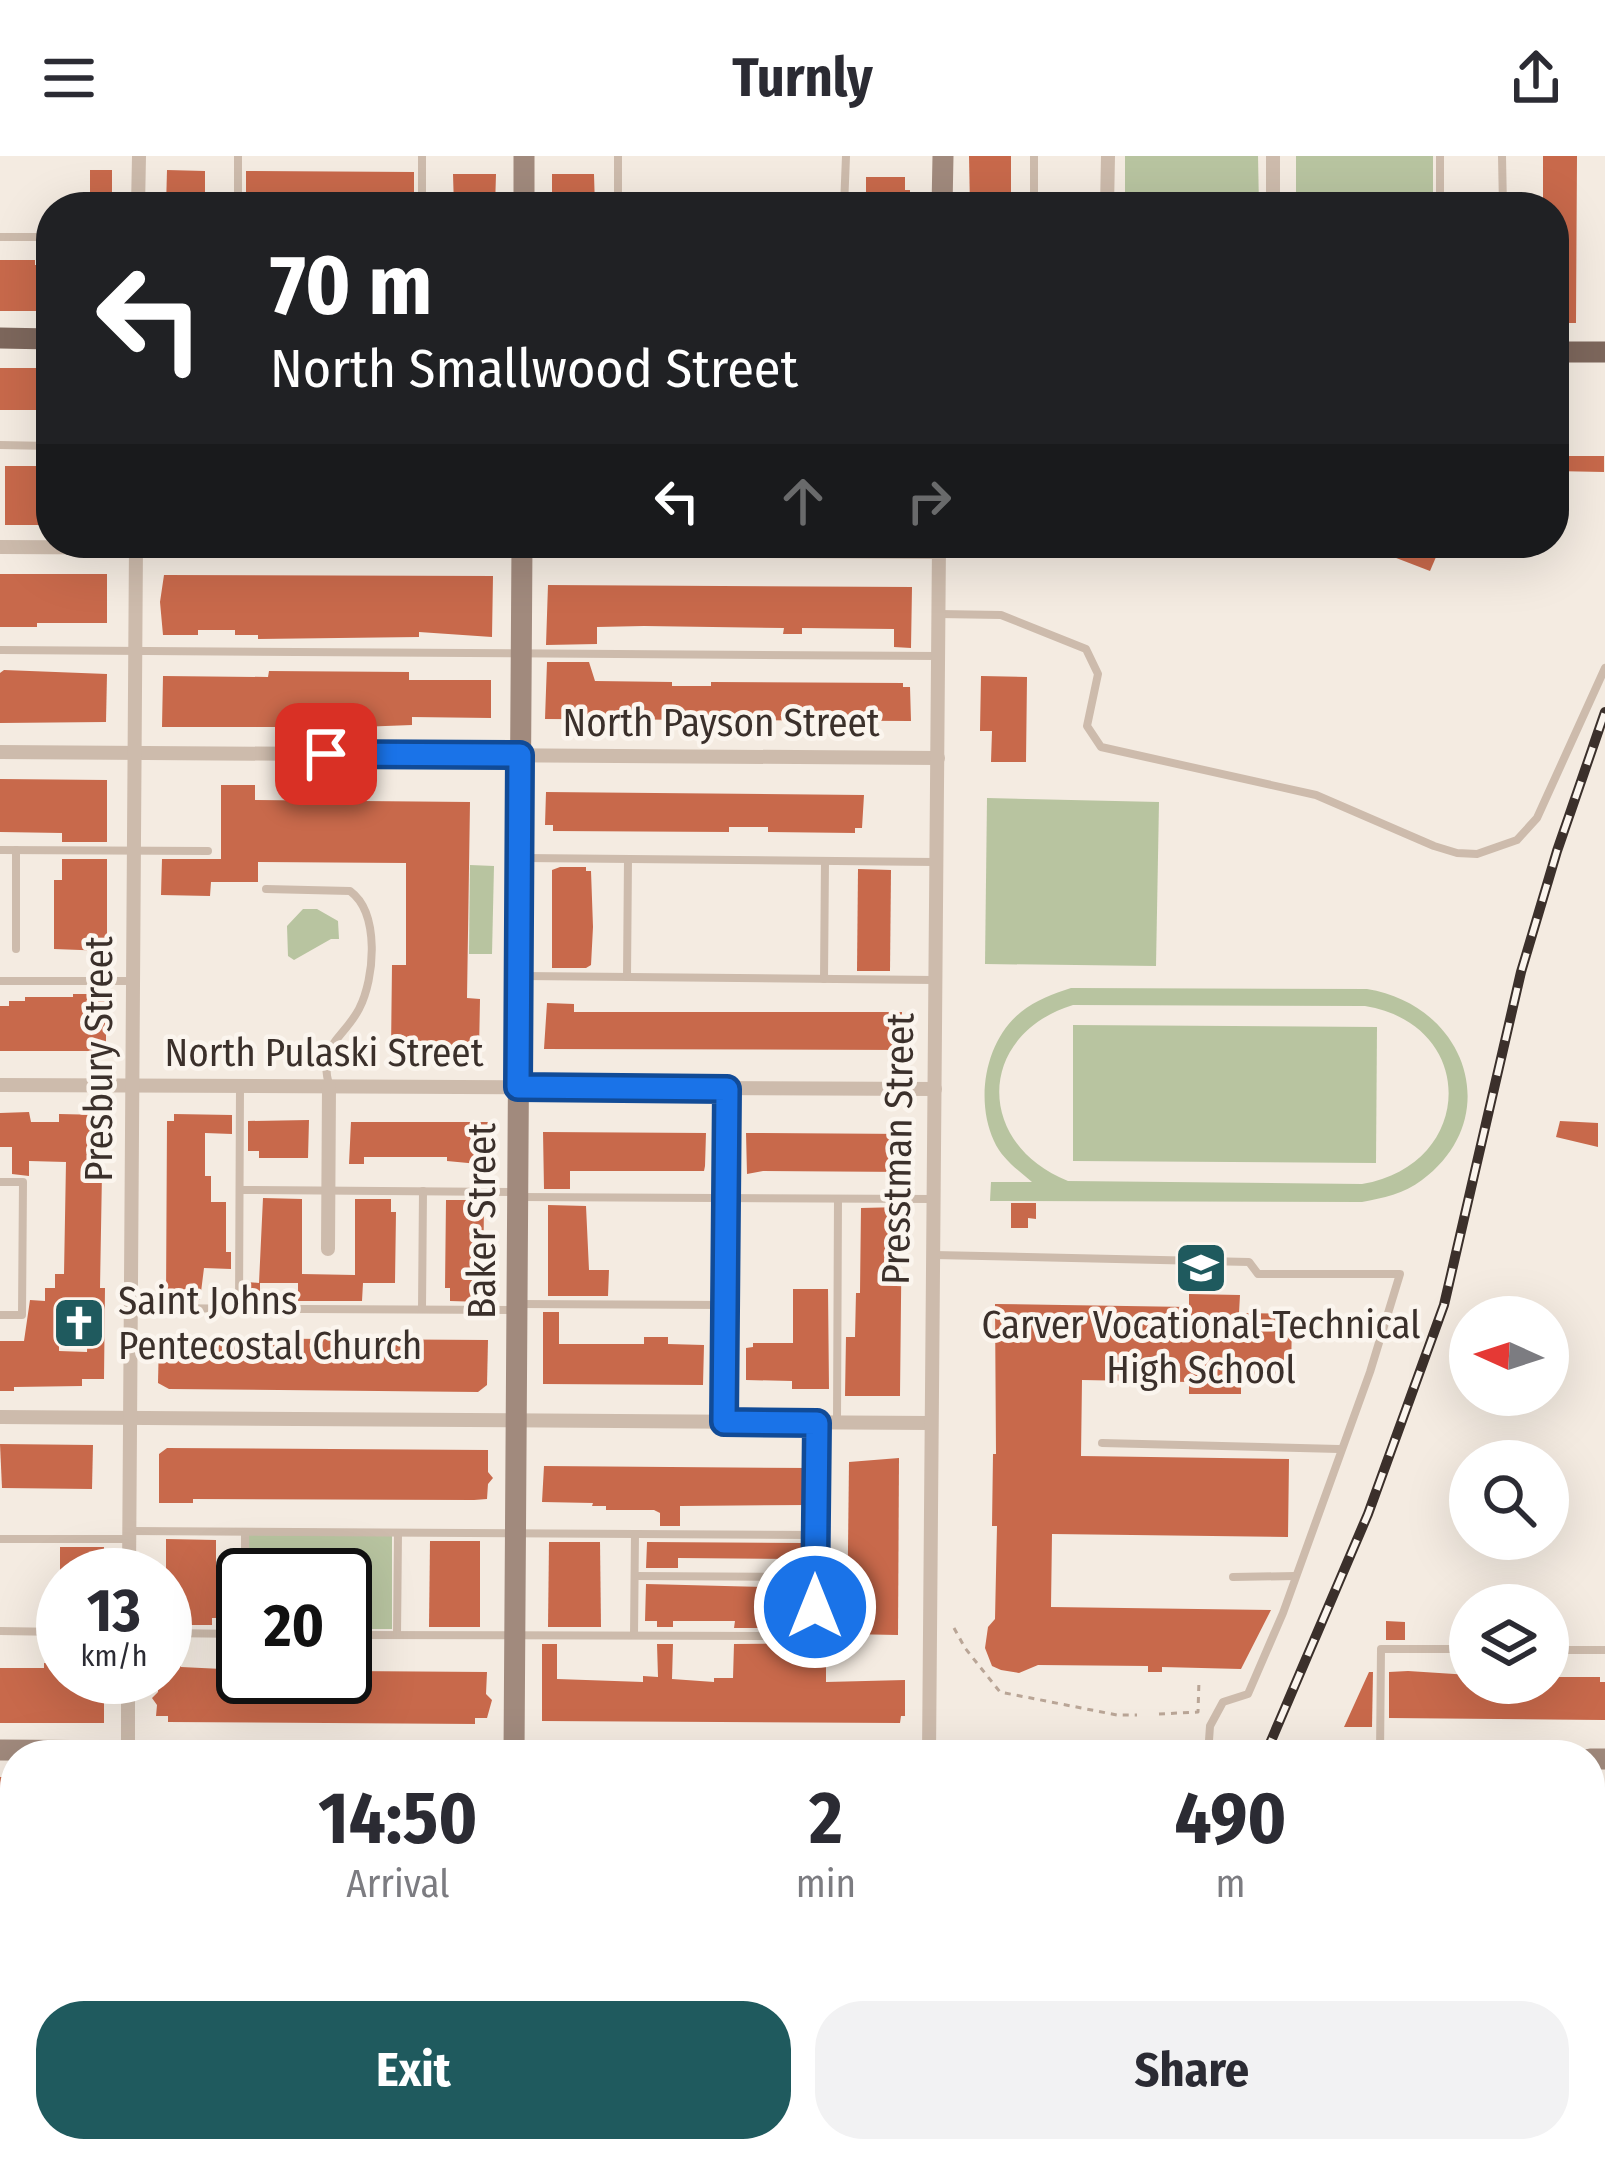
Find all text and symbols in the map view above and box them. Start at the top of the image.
icon: menu [36,45,102,111]
icon: share [1503,45,1569,111]
text: Turnly [732,46,873,110]
text: 70 m [270,235,432,336]
icon: left [72,240,228,396]
text: North Smallwood Street [270,337,798,401]
icon: left [644,468,710,534]
icon: ahead [770,468,836,534]
icon: right [896,468,962,534]
street label: North Payson Street [562,700,880,746]
pin [275,703,377,805]
icon: arrive [293,721,359,787]
street label: Presbury Street [76,936,122,1182]
street label: Presstman Street [873,1012,923,1285]
street label: North Pulaski Street [165,1030,484,1076]
street label: Baker Street [459,1123,505,1319]
school or university icon: Carver Vocational-Technical High School [1173,1240,1229,1296]
place label: Saint Johns Pentecostal Church [118,1278,422,1369]
church icon: Saint Johns Pentecostal Church [51,1295,107,1351]
north arrow [1449,1296,1569,1416]
map controls [1449,1296,1569,1704]
place label: Carver Vocational-Technical High School [981,1302,1421,1393]
button: search [1449,1440,1569,1560]
position arrow [752,1544,878,1670]
speed limit sign: 20 [216,1548,372,1704]
text: 13 [87,1575,141,1647]
button: layers [1449,1584,1569,1704]
text: km/h [81,1638,147,1674]
text: 14:50 [318,1776,477,1862]
text: 2 [809,1776,843,1862]
text: 490 [1174,1776,1287,1862]
text: Arrival [346,1861,450,1907]
text: min [796,1861,856,1907]
text: m [1216,1861,1246,1907]
button: Exit [36,2001,791,2139]
button: Share [815,2001,1569,2139]

